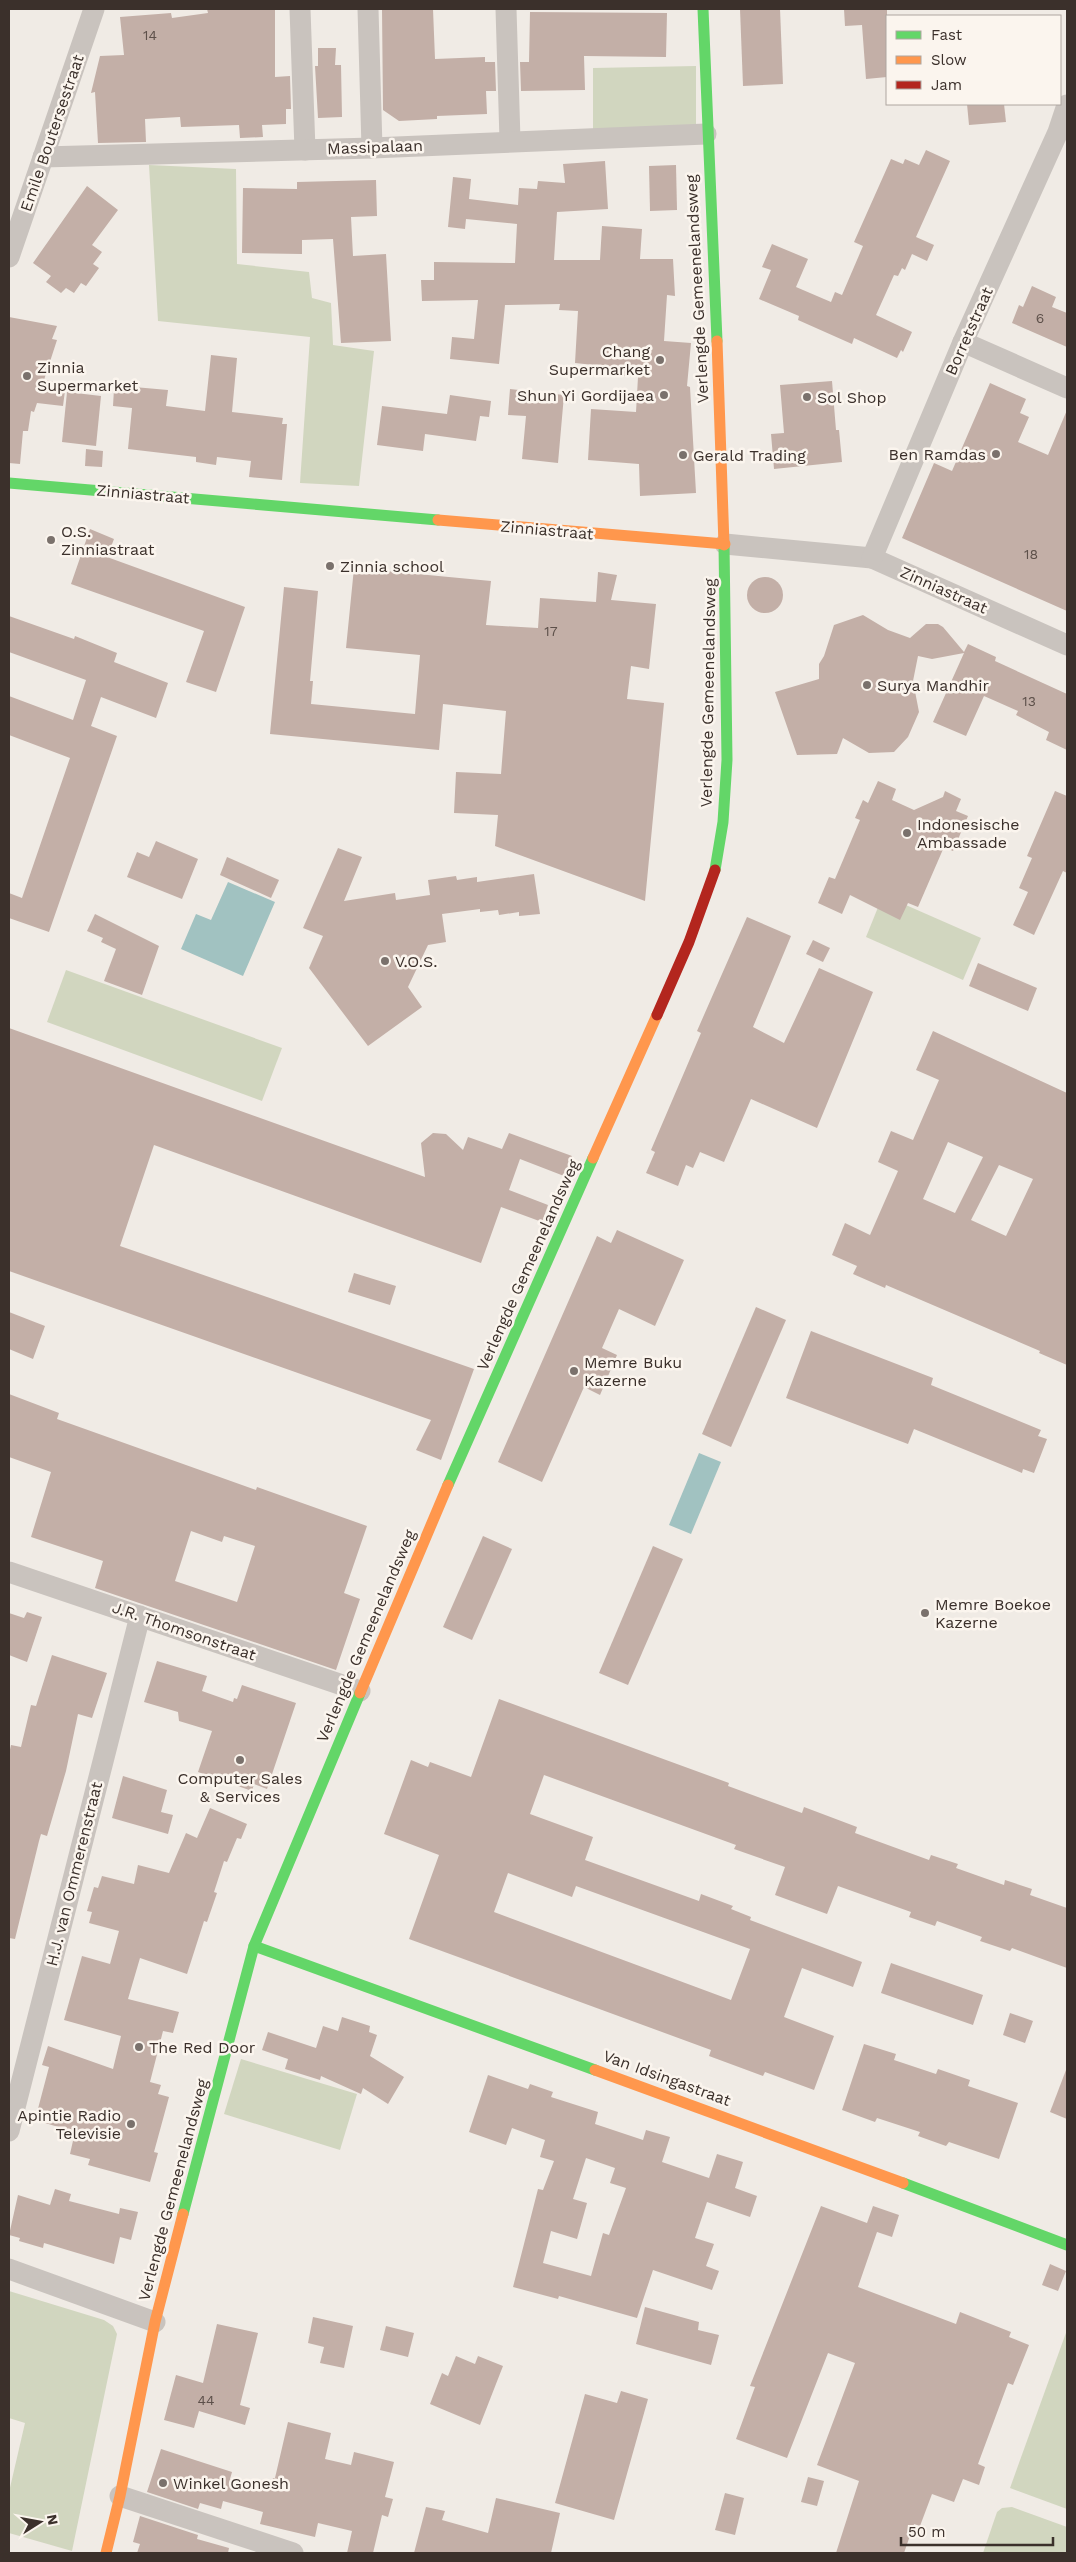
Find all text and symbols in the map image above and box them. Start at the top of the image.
legend [886,15,1061,105]
text: Fast [931,26,963,44]
house number: 14 [143,27,157,43]
text: Slow [931,51,967,69]
street label: Emile Boutersestraat [16,52,88,214]
text: Jam [931,76,962,94]
street label: Massipalaan [327,136,423,158]
street label: Verlengde Gemeenelandsweg [681,174,712,404]
street label: Borretstraat [941,284,997,378]
house number: 6 [1036,310,1044,326]
place label: Chang Supermarket [549,342,650,379]
marker: Chang Supermarket [654,354,666,366]
place label: Zinnia Supermarket [37,358,138,395]
marker: Zinnia Supermarket [21,370,33,382]
place label: Shun Yi Gordijaea [517,386,654,405]
place label: Sol Shop [817,388,886,407]
marker: Shun Yi Gordijaea [658,389,670,401]
marker: Sol Shop [801,391,813,403]
place label: Ben Ramdas [888,445,986,464]
place label: Gerald Trading [693,446,806,465]
marker: Ben Ramdas [990,448,1002,460]
marker: Gerald Trading [677,449,689,461]
street label: Zinniastraat [96,480,191,508]
street label: Zinniastraat [500,516,595,544]
place label: O.S. Zinniastraat [61,522,155,559]
marker: O.S. Zinniastraat [45,534,57,546]
house number: 18 [1024,546,1038,562]
place label: Zinnia school [340,557,444,576]
marker: Zinnia school [324,560,336,572]
street label: Zinniastraat [897,562,991,618]
street label: Verlengde Gemeenelandsweg [697,578,720,808]
house number: 17 [544,623,558,639]
place label: Surya Mandhir [877,676,989,695]
marker: Surya Mandhir [861,679,873,691]
house number: 13 [1022,693,1036,709]
place label: Indonesische Ambassade [917,815,1020,852]
marker: Indonesische Ambassade [901,827,913,839]
place label: V.O.S. [395,952,437,971]
marker: V.O.S. [379,955,391,967]
street label: Verlengde Gemeenelandsweg [473,1156,583,1373]
place label: Memre Buku Kazerne [584,1353,682,1390]
marker: Memre Buku Kazerne [568,1365,580,1377]
street label: Verlengde Gemeenelandsweg [313,1526,420,1745]
place label: Memre Boekoe Kazerne [935,1595,1051,1632]
street label: J.R. Thomsonstraat [110,1597,259,1665]
marker: Memre Boekoe Kazerne [919,1607,931,1619]
marker: Computer Sales & Services [234,1754,246,1766]
place label: Computer Sales & Services [178,1769,303,1806]
street label: H.J. van Ommerenstraat [42,1779,106,1968]
place label: The Red Door [149,2038,256,2057]
marker: The Red Door [133,2041,145,2053]
street label: Van Idsingastraat [601,2046,734,2110]
street label: Verlengde Gemeenelandsweg [134,2076,212,2303]
place label: Apintie Radio Televisie [17,2106,121,2143]
marker: Apintie Radio Televisie [125,2118,137,2130]
house number: 44 [197,2392,215,2408]
place label: Winkel Gonesh [173,2474,289,2493]
marker: Winkel Gonesh [157,2477,169,2489]
north arrow [15,2497,65,2547]
text: N [44,2513,62,2526]
scale bar [901,2514,1054,2546]
text: 50 m [908,2523,945,2541]

